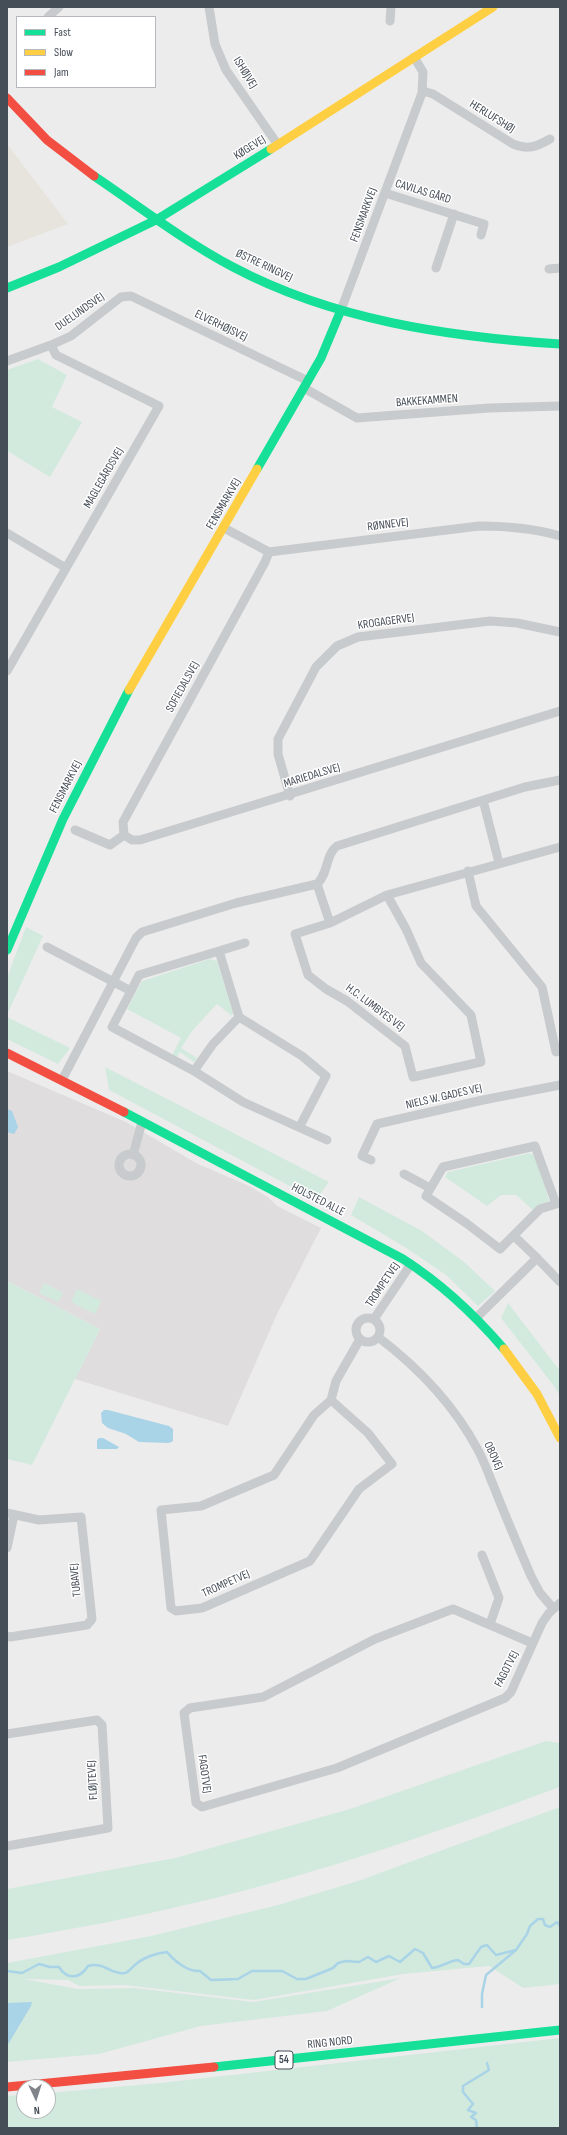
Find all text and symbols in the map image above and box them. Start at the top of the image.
legend [16,16,156,88]
text: Fast [54,25,71,40]
text: Slow [54,45,73,60]
street label: ISHØJVEJ [230,54,260,92]
text: Jam [54,65,69,80]
street label: HERLUFSHØJ [467,97,517,137]
street label: KØGEVEJ [231,133,269,163]
street label: CAVILAS GÅRD [393,177,453,207]
street label: FENSMARKVEJ [347,186,381,244]
street label: ØSTRE RINGVEJ [233,247,295,285]
street label: DUELUNDSVEJ [53,290,107,334]
street label: ELVERHØJSVEJ [192,307,250,345]
street label: BAKKEKAMMEN [396,392,458,410]
street label: MAGLEGÅRDSVEJ [81,445,127,511]
street label: FENSMARKVEJ [203,476,245,532]
street label: RØNNEVEJ [367,515,409,535]
street label: KROGAGERVEJ [357,611,415,633]
street label: SOFIEDALSVEJ [163,659,203,715]
street label: FENSMARKVEJ [47,758,85,816]
street label: MARIEDALSVEJ [282,761,342,791]
street label: H.C. LUMBYES VEJ [343,981,407,1035]
street label: NIELS W. GADES VEJ [404,1081,484,1113]
street label: HOLSTED ALLE [289,1180,347,1220]
street label: TROMPETVEJ [363,1260,403,1310]
street label: OBOVEJ [480,1439,506,1473]
street label: TUBAVEJ [67,1562,85,1598]
street label: TROMPETVEJ [200,1567,252,1601]
street label: FAGOTVEJ [492,1648,522,1690]
street label: FAGOTVEJ [194,1754,214,1794]
street label: FLØJTEVEJ [85,1760,101,1800]
street label: RING NORD [307,2033,353,2053]
road number: 54 [275,2051,293,2069]
north arrow [16,2079,56,2119]
text: N [33,2104,40,2117]

